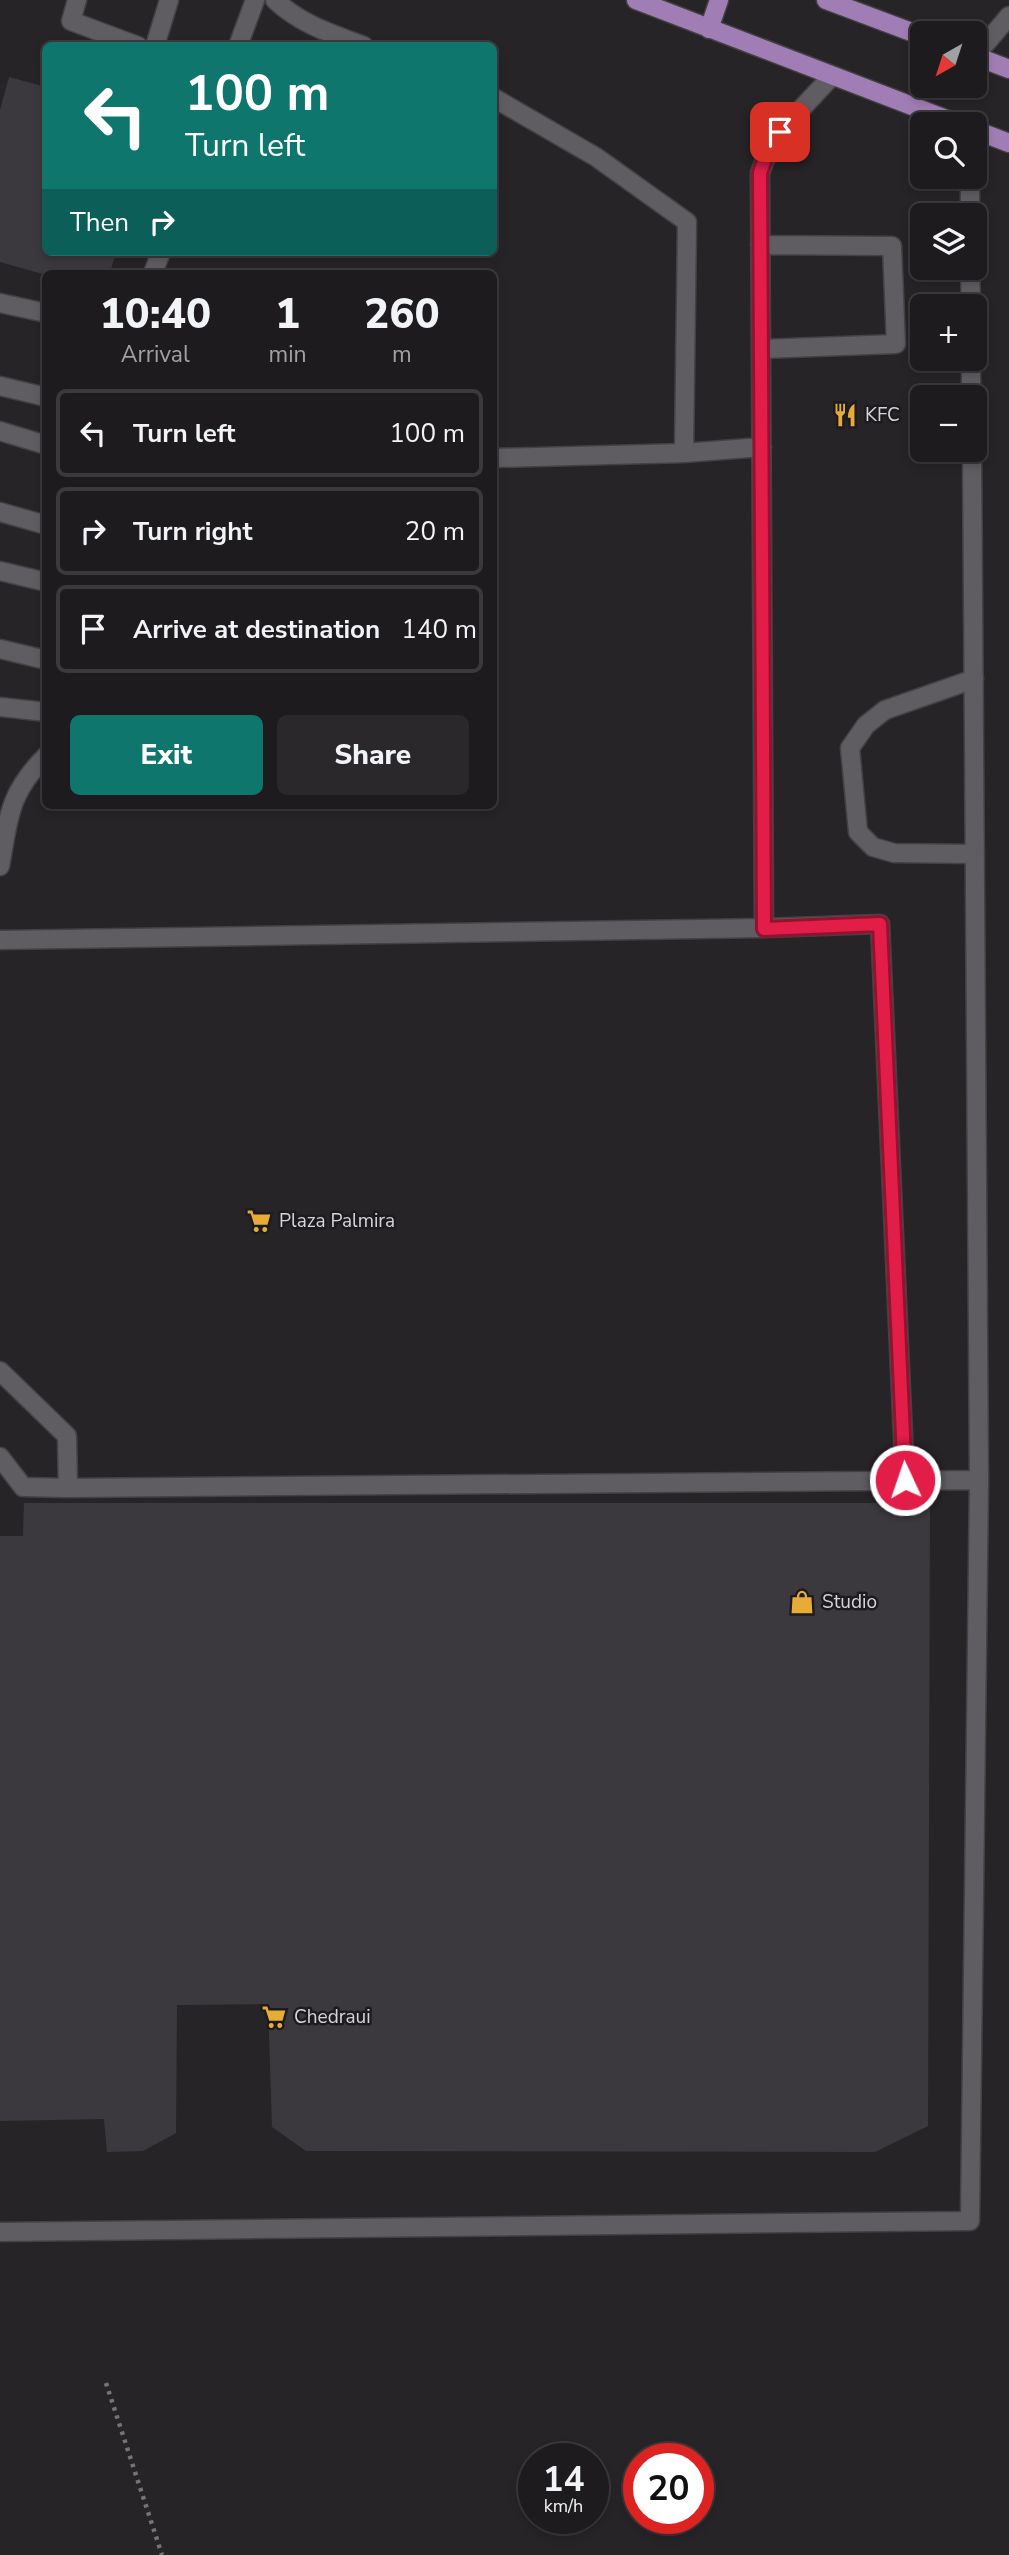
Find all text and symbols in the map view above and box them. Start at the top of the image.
north arrow [910,21,987,98]
map controls [910,21,987,462]
text: 100 m [185,60,329,127]
icon: left [70,70,161,161]
pin [750,102,810,162]
button: search [910,112,987,189]
icon: arrive [761,113,799,151]
text: Turn left [185,124,305,167]
icon: right [143,203,181,241]
button: layers [910,203,987,280]
text: Then [70,205,129,240]
text: 10:40 [99,286,211,343]
text: 1 [275,286,300,343]
text: 260 [364,286,440,343]
button: + [910,294,987,371]
text: Arrival [121,339,190,370]
text: min [269,339,307,370]
text: m [392,339,412,370]
button: − [910,385,987,462]
restaurant icon: KFC [831,401,859,429]
place label: KFC [865,402,900,428]
icon: left [74,414,112,452]
text: Turn left [133,416,236,451]
text: 100 m [389,416,465,451]
icon: right [74,512,112,550]
text: Turn right [133,514,252,549]
text: 20 m [405,514,465,549]
icon: arrive [74,610,112,648]
text: Arrive at destination [133,612,380,647]
text: 140 m [401,612,477,647]
button: Exit [70,715,263,795]
button: Share [277,715,469,795]
supermarket icon: Plaza Palmira [245,1207,273,1235]
place label: Plaza Palmira [279,1208,395,1234]
position arrow [868,1443,942,1517]
shop icon: Studio [788,1588,816,1616]
place label: Studio [822,1589,877,1615]
supermarket icon: Chedraui [260,2003,288,2031]
place label: Chedraui [294,2004,371,2030]
speed limit sign: 20 [623,2443,714,2534]
text: 14 [542,2456,585,2503]
text: km/h [544,2494,583,2518]

